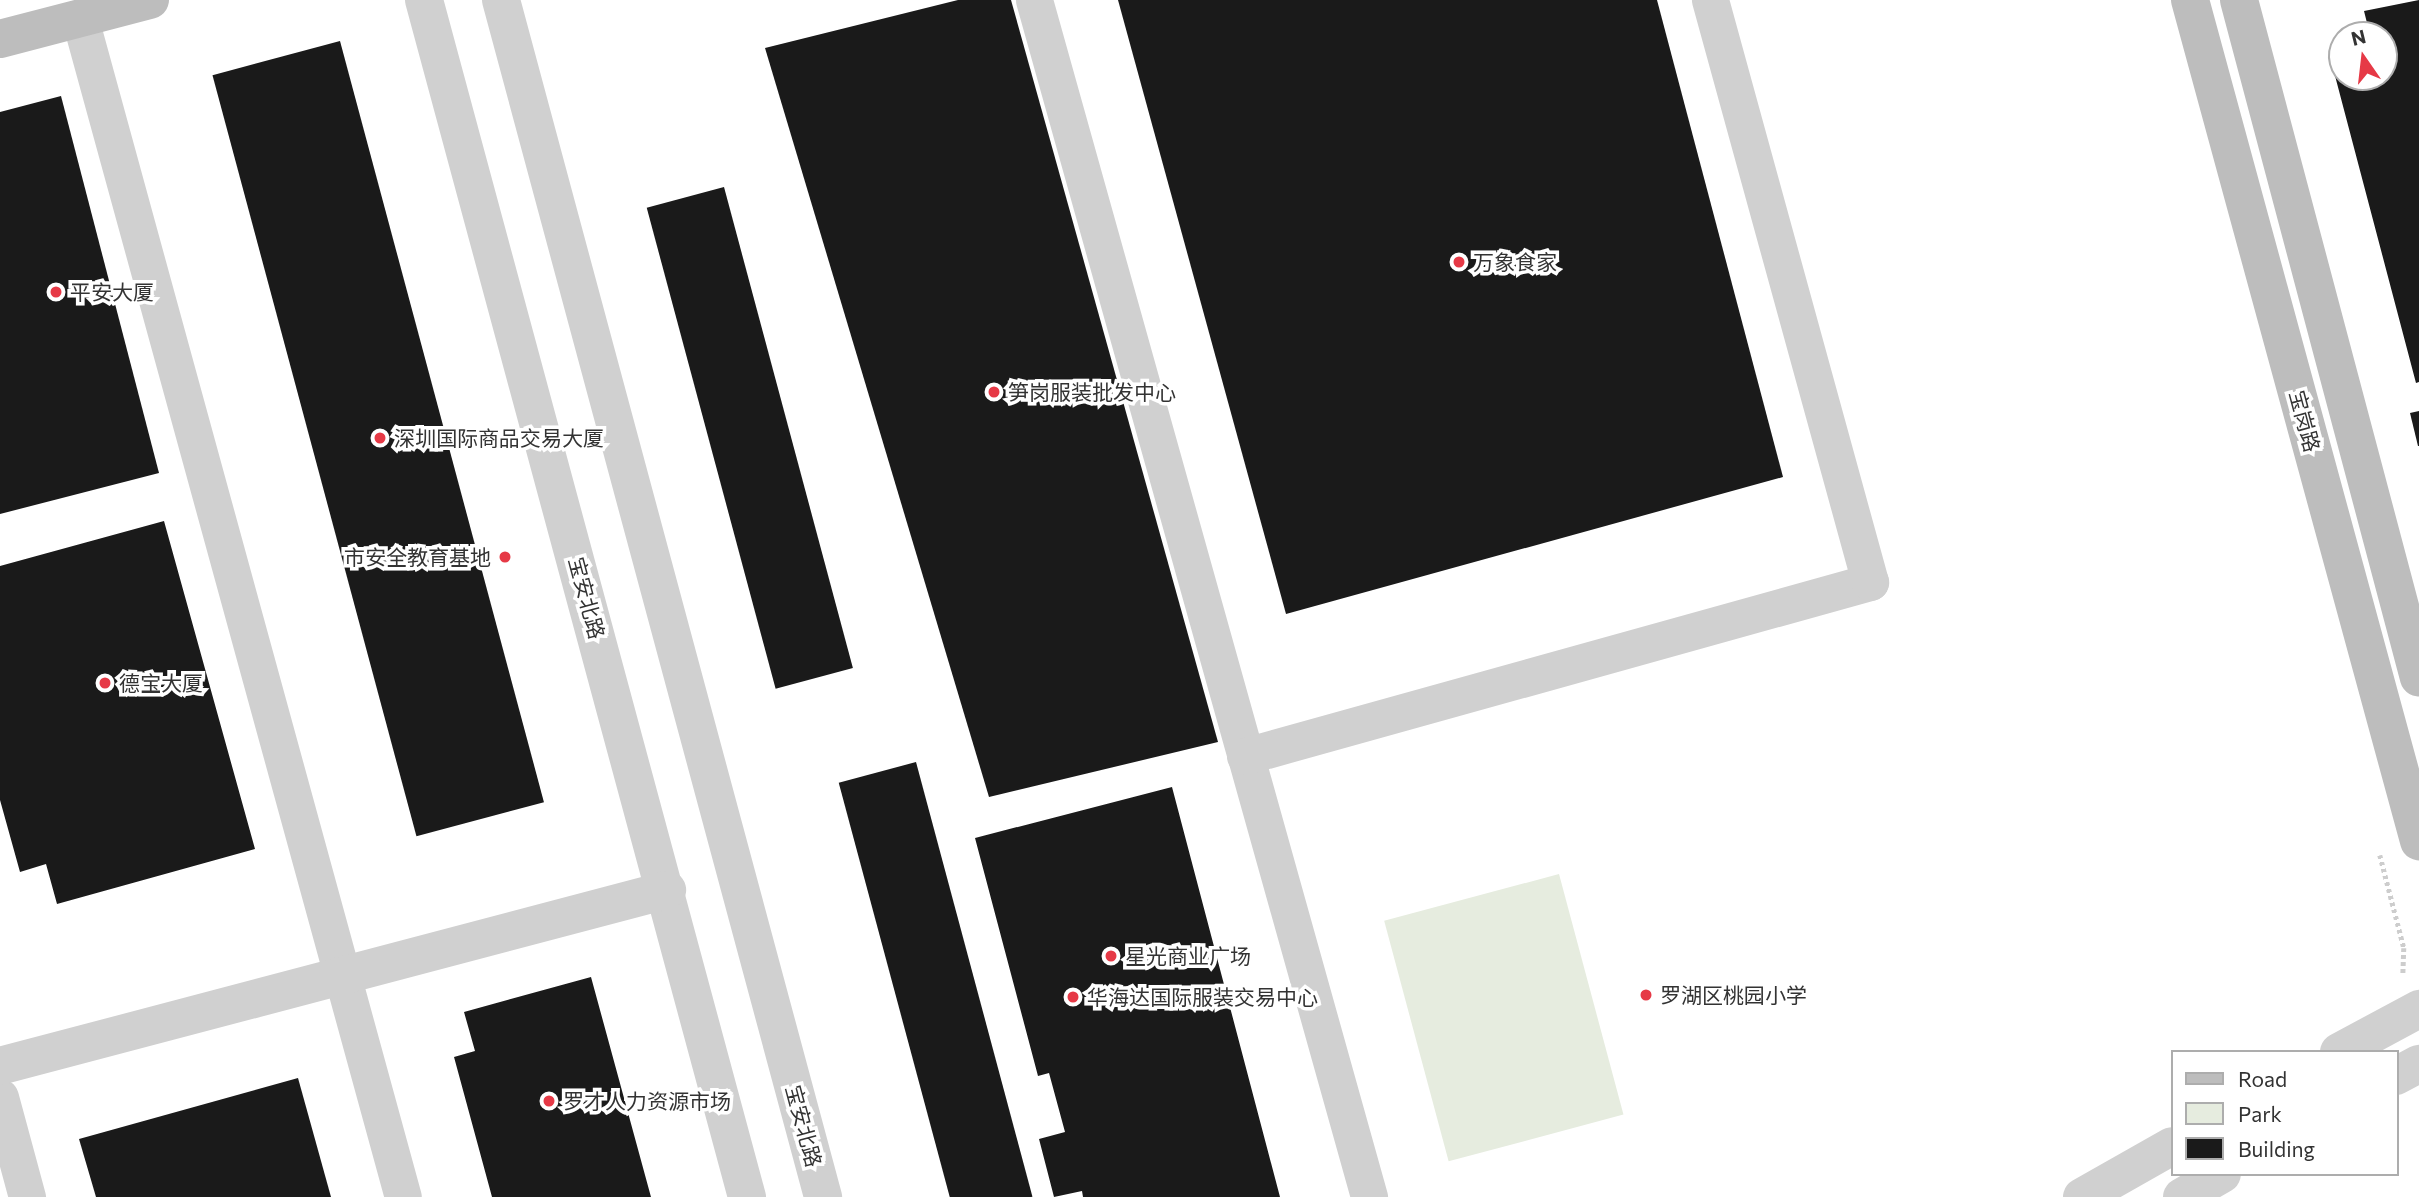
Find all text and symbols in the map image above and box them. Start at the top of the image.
north arrow [2328,21,2398,91]
text: N [2349,24,2368,50]
place label: 万象食家 [1473,249,1557,275]
marker: 万象食家 [1451,254,1467,270]
place label: 平安大厦 [70,279,154,305]
marker: 平安大厦 [48,284,64,300]
place label: 笋岗服装批发中心 [1008,379,1176,405]
marker: 笋岗服装批发中心 [986,384,1002,400]
street label: 宝岗路 [2285,387,2325,455]
place label: 深圳国际商品交易大厦 [394,425,604,451]
marker: 深圳国际商品交易大厦 [372,430,388,446]
place label: 市安全教育基地 [344,544,491,570]
marker: 市安全教育基地 [497,549,513,565]
street label: 宝安北路 [564,554,610,642]
place label: 德宝大厦 [119,670,203,696]
marker: 德宝大厦 [97,675,113,691]
place label: 星光商业广场 [1125,943,1251,969]
marker: 星光商业广场 [1103,948,1119,964]
place label: 罗湖区桃园小学 [1660,982,1807,1008]
place label: 华海达国际服装交易中心 [1087,984,1318,1010]
marker: 罗湖区桃园小学 [1638,987,1654,1003]
marker: 华海达国际服装交易中心 [1065,989,1081,1005]
legend [2170,1050,2398,1176]
text: Road [2238,1066,2287,1091]
street label: 宝安北路 [781,1082,827,1170]
place label: 罗才人力资源市场 [563,1088,731,1114]
marker: 罗才人力资源市场 [541,1093,557,1109]
text: Park [2238,1101,2282,1126]
text: Building [2238,1136,2315,1161]

